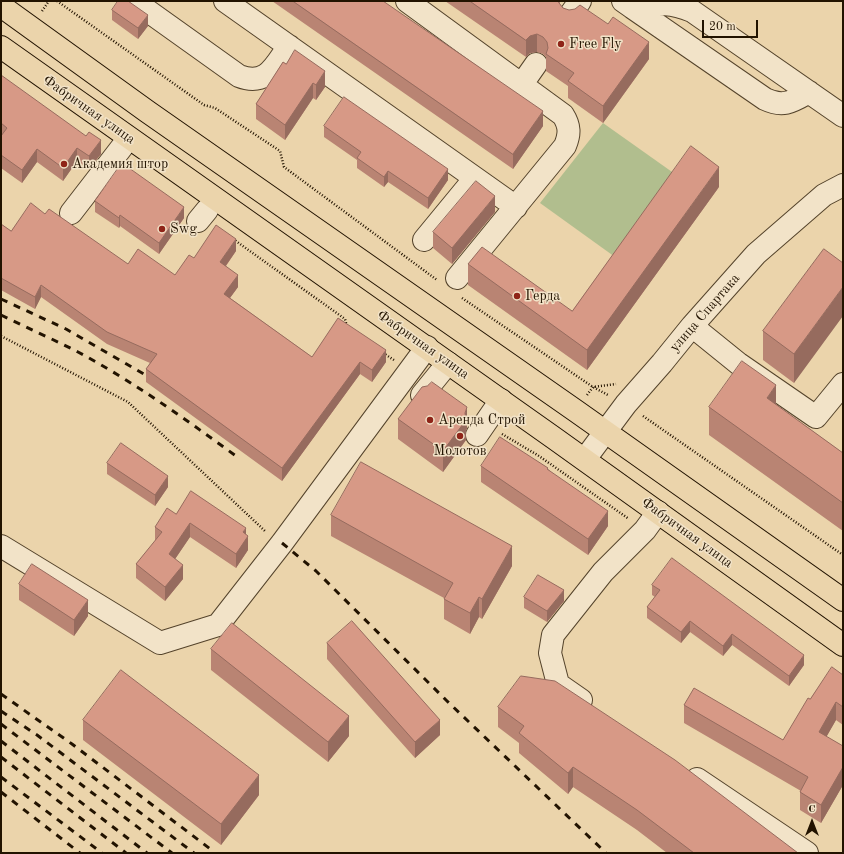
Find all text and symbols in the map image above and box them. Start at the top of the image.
scale bar [704,12,760,38]
text: 20 m [709,21,736,33]
place label: Free Fly [569,36,622,52]
marker: Free Fly [556,39,566,49]
street label: Фабричная улица [40,72,138,148]
place label: Академия штор [72,156,168,172]
marker: Академия штор [59,159,69,169]
place label: Swg [170,221,197,237]
marker: Swg [157,224,167,234]
street label: улица Спартака [666,270,744,356]
place label: Герда [525,288,560,304]
marker: Герда [512,291,522,301]
street label: Фабричная улица [374,307,472,383]
place label: Аренда Строй [438,412,525,428]
marker: Аренда Строй [425,415,435,425]
marker: Молотов [455,431,465,441]
place label: Молотов [434,443,486,459]
street label: Фабричная улица [638,494,736,572]
north arrow [792,802,832,842]
text: С [808,804,816,815]

